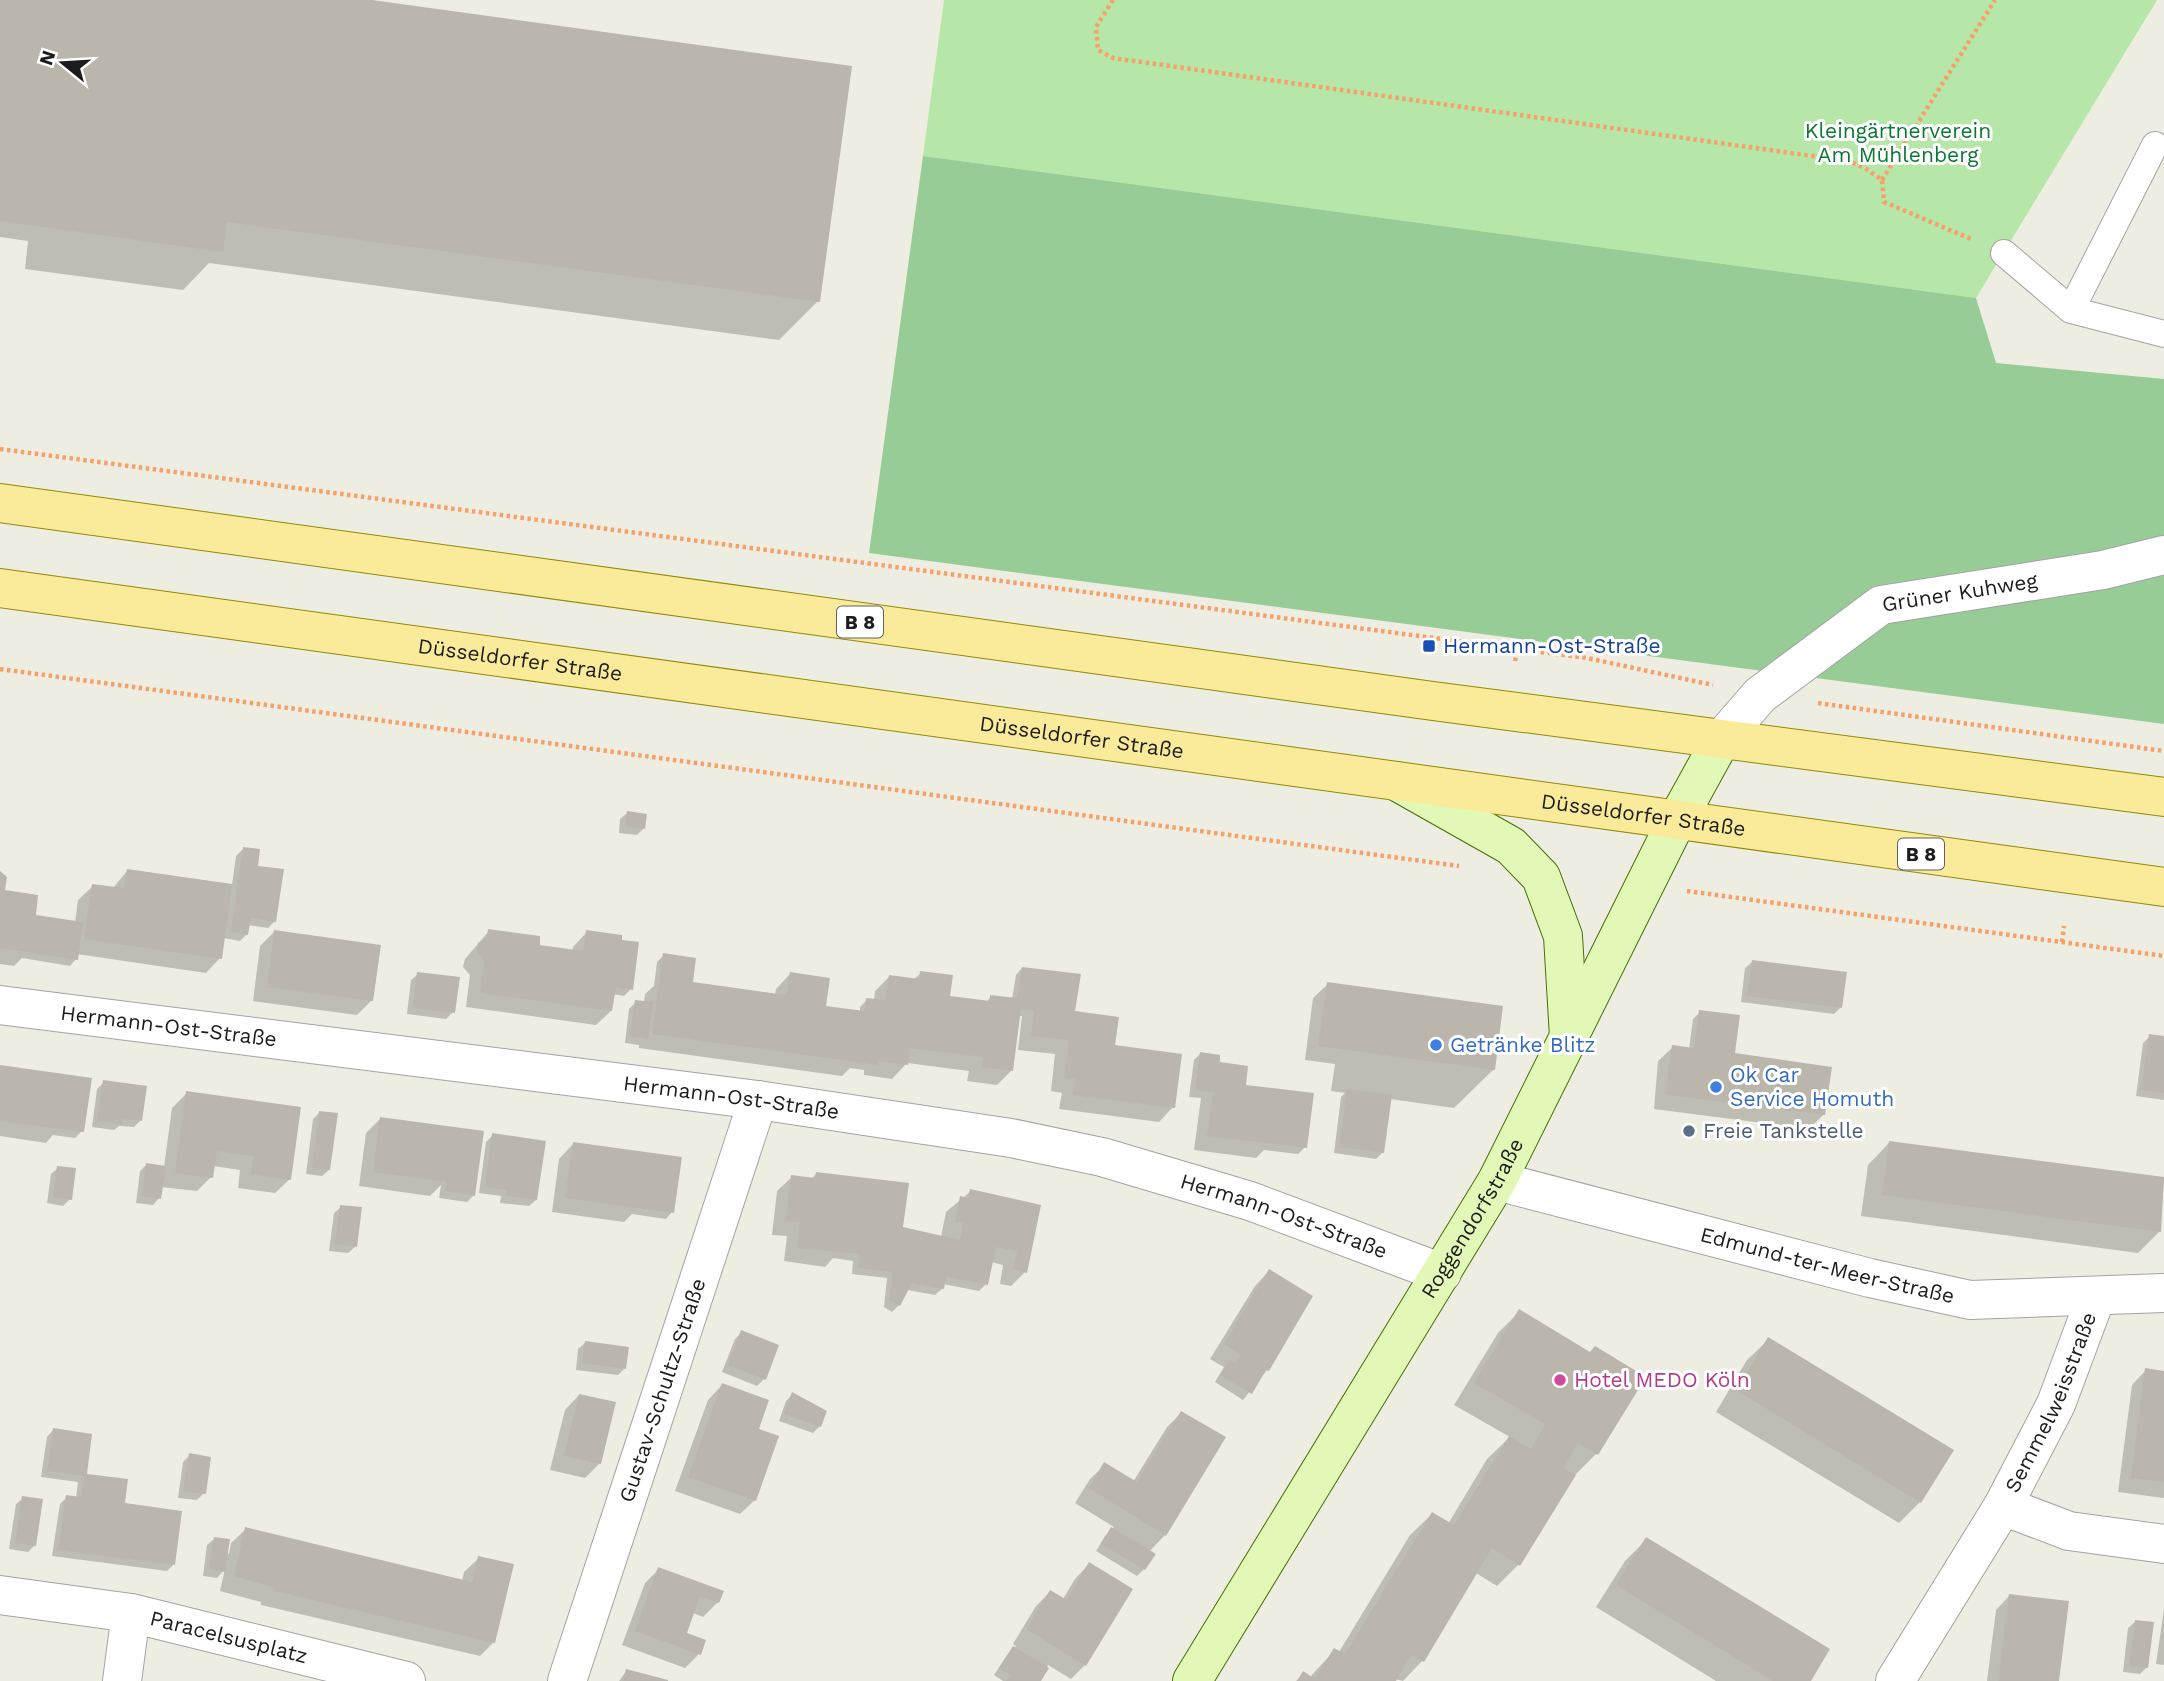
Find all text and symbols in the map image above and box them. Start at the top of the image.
north arrow [28,28,98,98]
text: N [34,48,60,68]
park label: Kleingärtnerverein Am Mühlenberg [1805,118,1991,167]
street label: Grüner Kuhweg [1880,567,2040,617]
road number: B 8 [837,607,883,638]
street label: Düsseldorfer Straße [416,633,624,686]
place label: Hermann-Ost-Straße [1443,633,1661,658]
marker: Hermann-Ost-Straße [1421,638,1437,654]
street label: Düsseldorfer Straße [978,710,1186,763]
street label: Düsseldorfer Straße [1540,788,1747,841]
road number: B 8 [1898,838,1944,870]
street label: Hermann-Ost-Straße [59,1000,278,1052]
place label: Getränke Blitz [1450,1032,1596,1057]
marker: Getränke Blitz [1428,1037,1444,1053]
place label: Ok Car Service Homuth [1730,1062,1894,1111]
street label: Hermann-Ost-Straße [622,1070,841,1124]
marker: Ok Car Service Homuth [1708,1079,1724,1095]
place label: Freie Tankstelle [1703,1118,1864,1143]
marker: Freie Tankstelle [1681,1123,1697,1139]
street label: Roggendorfstraße [1415,1134,1528,1303]
street label: Hermann-Ost-Straße [1178,1168,1391,1263]
street label: Edmund-ter-Meer-Straße [1698,1221,1957,1308]
street label: Gustav-Schultz-Straße [614,1275,711,1505]
street label: Semmelweisstraße [1999,1309,2101,1497]
place label: Hotel MEDO Köln [1574,1367,1750,1392]
marker: Hotel MEDO Köln [1552,1372,1568,1388]
street label: Paracelsusplatz [148,1605,310,1668]

